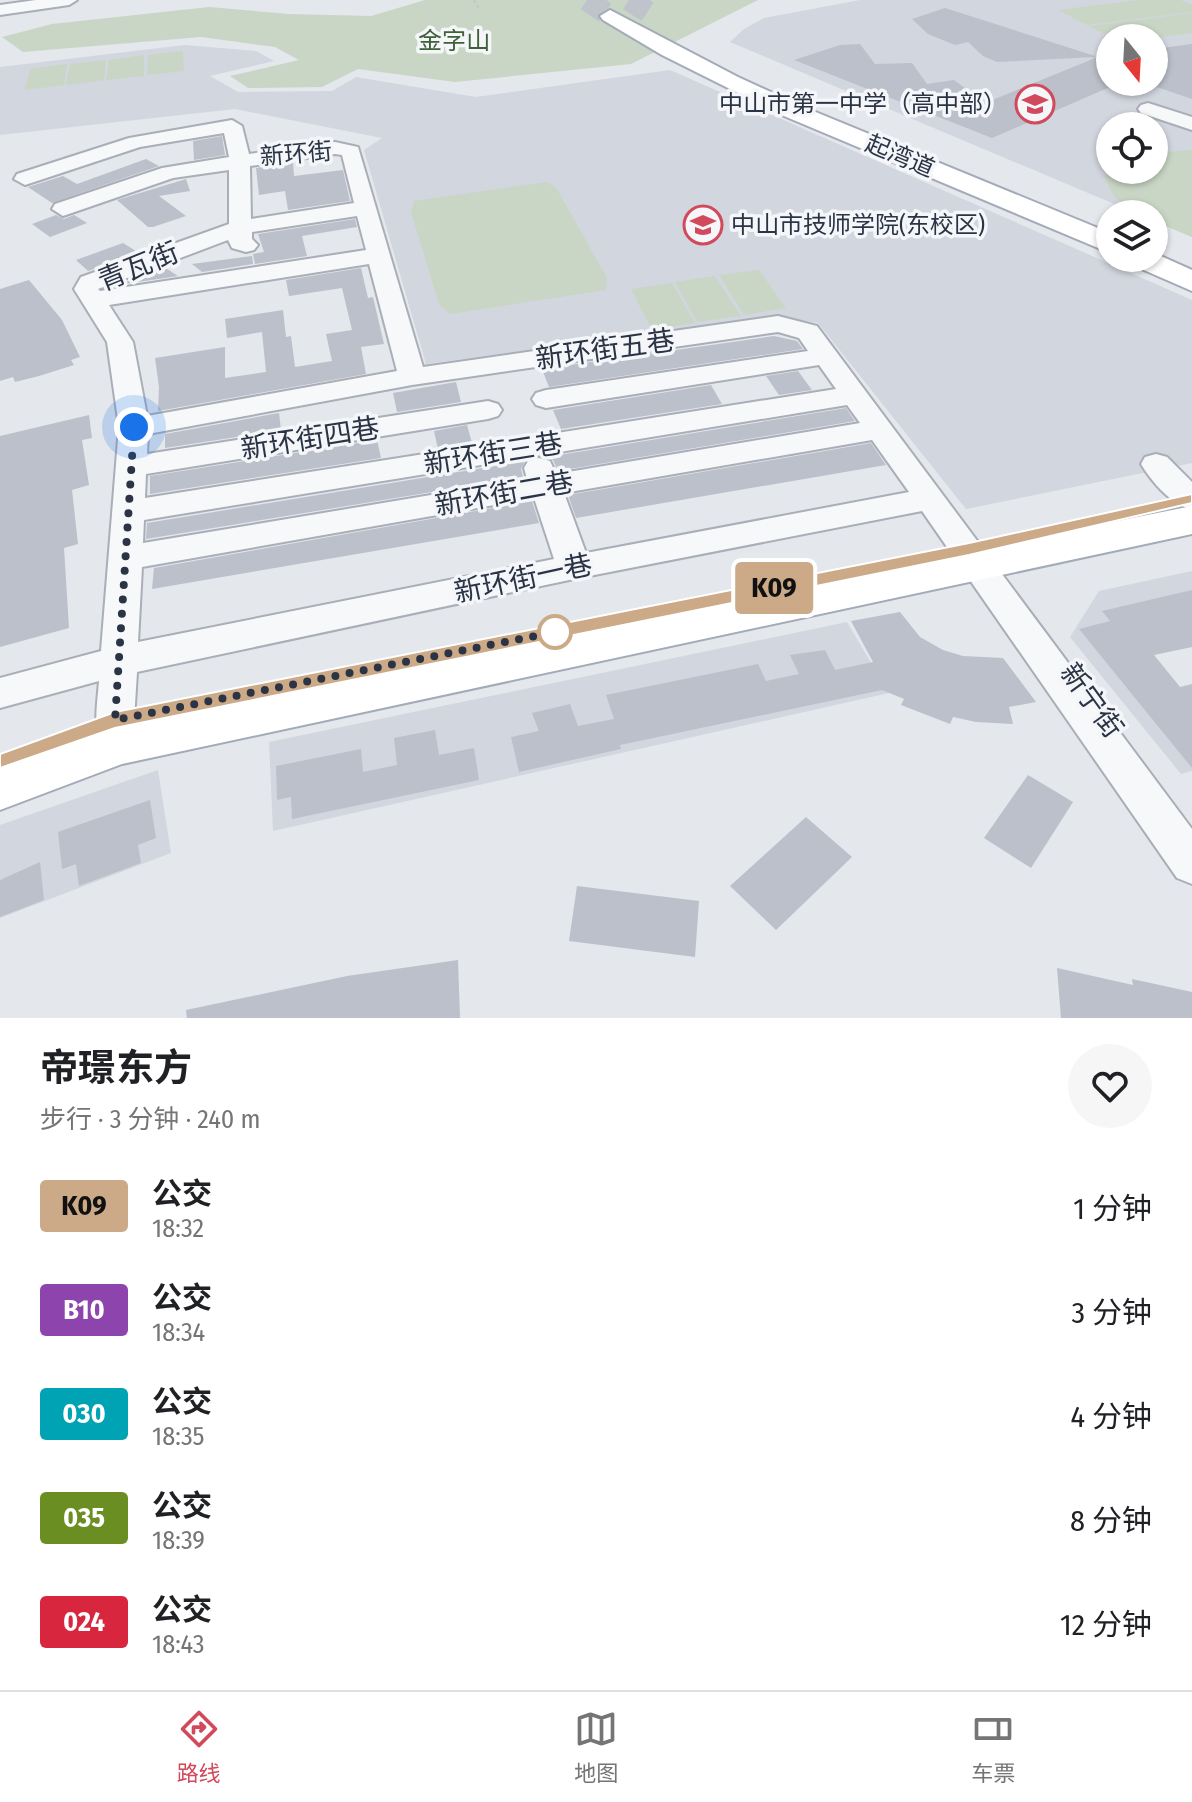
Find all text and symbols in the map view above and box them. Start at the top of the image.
north arrow [1096,24,1168,96]
map controls [1096,24,1168,272]
park label: 金字山 [418,27,490,55]
school or university icon: 中山市第一中学（高中部） [1014,83,1056,125]
place label: 中山市第一中学（高中部） [719,90,1007,118]
button: locate [1096,112,1168,184]
street label: 起湾道 [861,129,939,183]
street label: 新环街 [259,137,333,171]
button: layers [1096,200,1168,272]
school or university icon: 中山市技师学院(东校区) [682,204,724,246]
place label: 中山市技师学院(东校区) [731,211,985,239]
street label: 青瓦街 [93,235,183,297]
street label: 新环街五巷 [533,323,677,376]
your location [114,407,154,447]
street label: 新环街四巷 [238,411,382,466]
street label: 新环街三巷 [421,426,565,481]
street label: 新环街二巷 [432,465,576,522]
street label: 新环街一巷 [451,548,595,609]
line badge: K09 [728,562,820,614]
text: K09 [751,571,797,604]
unlabelled marker [538,615,572,649]
street label: 新宁街 [1054,657,1130,744]
button: heart [1068,1044,1152,1128]
text: 帝璟东方 [40,1045,192,1091]
text: 步行 · 3 分钟 · 240 m [40,1104,260,1135]
text: 公交 [152,1176,212,1212]
text: K09 [61,1189,107,1222]
text: 1 分钟 [1073,1191,1152,1227]
text: 18:32 [152,1213,204,1244]
text: 公交 [152,1280,212,1316]
text: B10 [63,1293,105,1326]
text: 3 分钟 [1071,1295,1152,1331]
text: 18:34 [152,1317,205,1348]
text: 公交 [152,1384,212,1420]
text: 030 [62,1397,106,1430]
text: 4 分钟 [1070,1399,1152,1435]
text: 18:35 [152,1421,205,1452]
text: 公交 [152,1488,212,1524]
text: 035 [63,1501,105,1534]
text: 8 分钟 [1070,1503,1152,1539]
text: 18:39 [152,1525,205,1556]
text: 公交 [152,1592,212,1628]
text: 024 [63,1605,105,1638]
text: 12 分钟 [1060,1607,1152,1643]
text: 18:43 [152,1629,204,1660]
tab: 路线 [177,1707,221,1787]
tab: 地图 [574,1707,618,1787]
tab: 车票 [971,1707,1015,1787]

